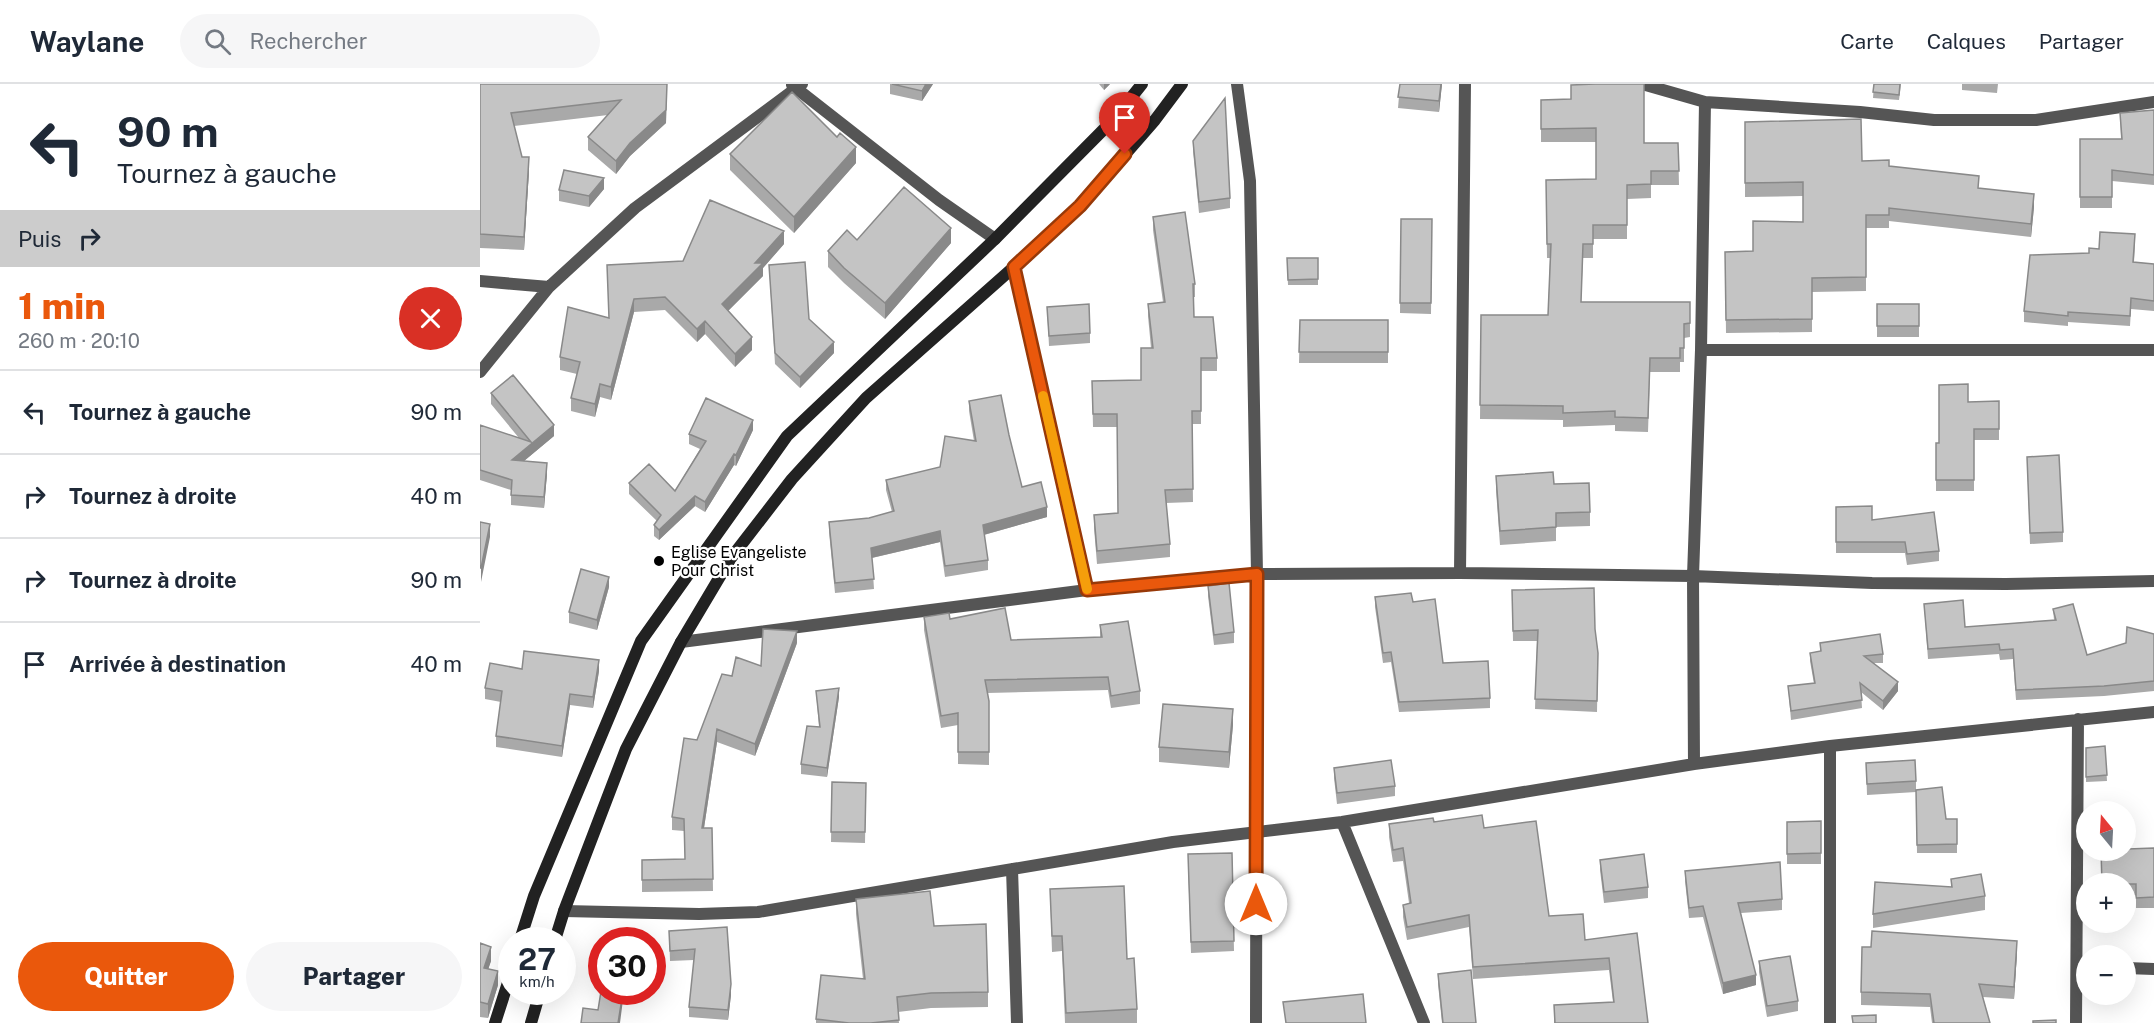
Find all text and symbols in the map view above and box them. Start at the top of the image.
search box [180,14,600,68]
text: Waylane [30,25,144,58]
icon: search [201,25,234,58]
text: Rechercher [249,28,367,54]
text: Carte [1840,29,1894,54]
text: Calques [1927,29,2006,54]
text: Partager [2039,29,2124,54]
pin [1099,92,1150,154]
icon: arrive [1108,101,1141,134]
text: 90 m [117,107,219,156]
icon: left [18,108,96,186]
text: Tournez à gauche [117,157,337,189]
icon: right [73,222,106,255]
text: Puis [18,226,61,252]
text: 1 min [18,285,106,327]
button: close [399,287,462,350]
text: 260 m · 20:10 [18,329,140,353]
icon: left [18,396,51,429]
text: Tournez à gauche [69,399,251,425]
text: 90 m [411,399,462,425]
icon: right [18,480,51,513]
text: Tournez à droite [69,483,237,509]
text: 40 m [410,483,462,509]
place label: Eglise Evangeliste Pour Christ [671,543,806,580]
marker: Eglise Evangeliste Pour Christ [652,554,666,568]
icon: right [18,564,51,597]
text: Tournez à droite [69,567,237,593]
text: 90 m [411,567,462,593]
icon: arrive [18,648,51,681]
text: Arrivée à destination [69,651,286,677]
text: 40 m [410,651,462,677]
north arrow [2076,801,2136,861]
map controls [2076,801,2136,1005]
position arrow [1224,872,1288,936]
button: + [2076,873,2136,933]
speed limit sign: 30 [588,927,666,1005]
text: 27 [518,941,556,977]
button: Quitter [18,942,234,1011]
button: Partager [246,942,462,1011]
button: − [2076,945,2136,1005]
text: km/h [519,973,555,990]

